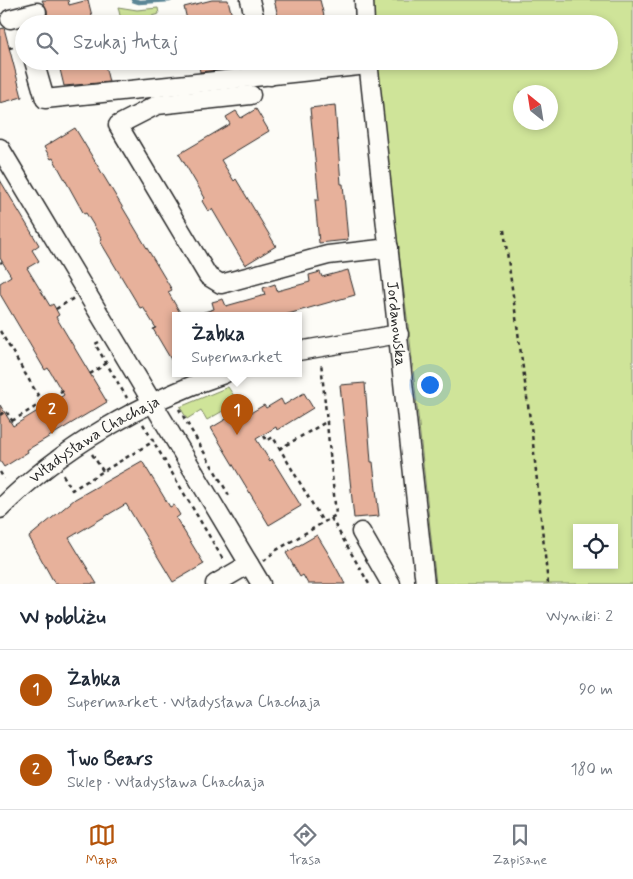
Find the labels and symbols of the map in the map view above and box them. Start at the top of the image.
north arrow [513,85,558,130]
street label: Jordanowska [382,280,412,367]
your location [417,372,443,398]
street label: Władysława Chachaja [25,391,163,488]
pin: 2 [36,393,68,434]
pin: 1 [221,394,253,435]

